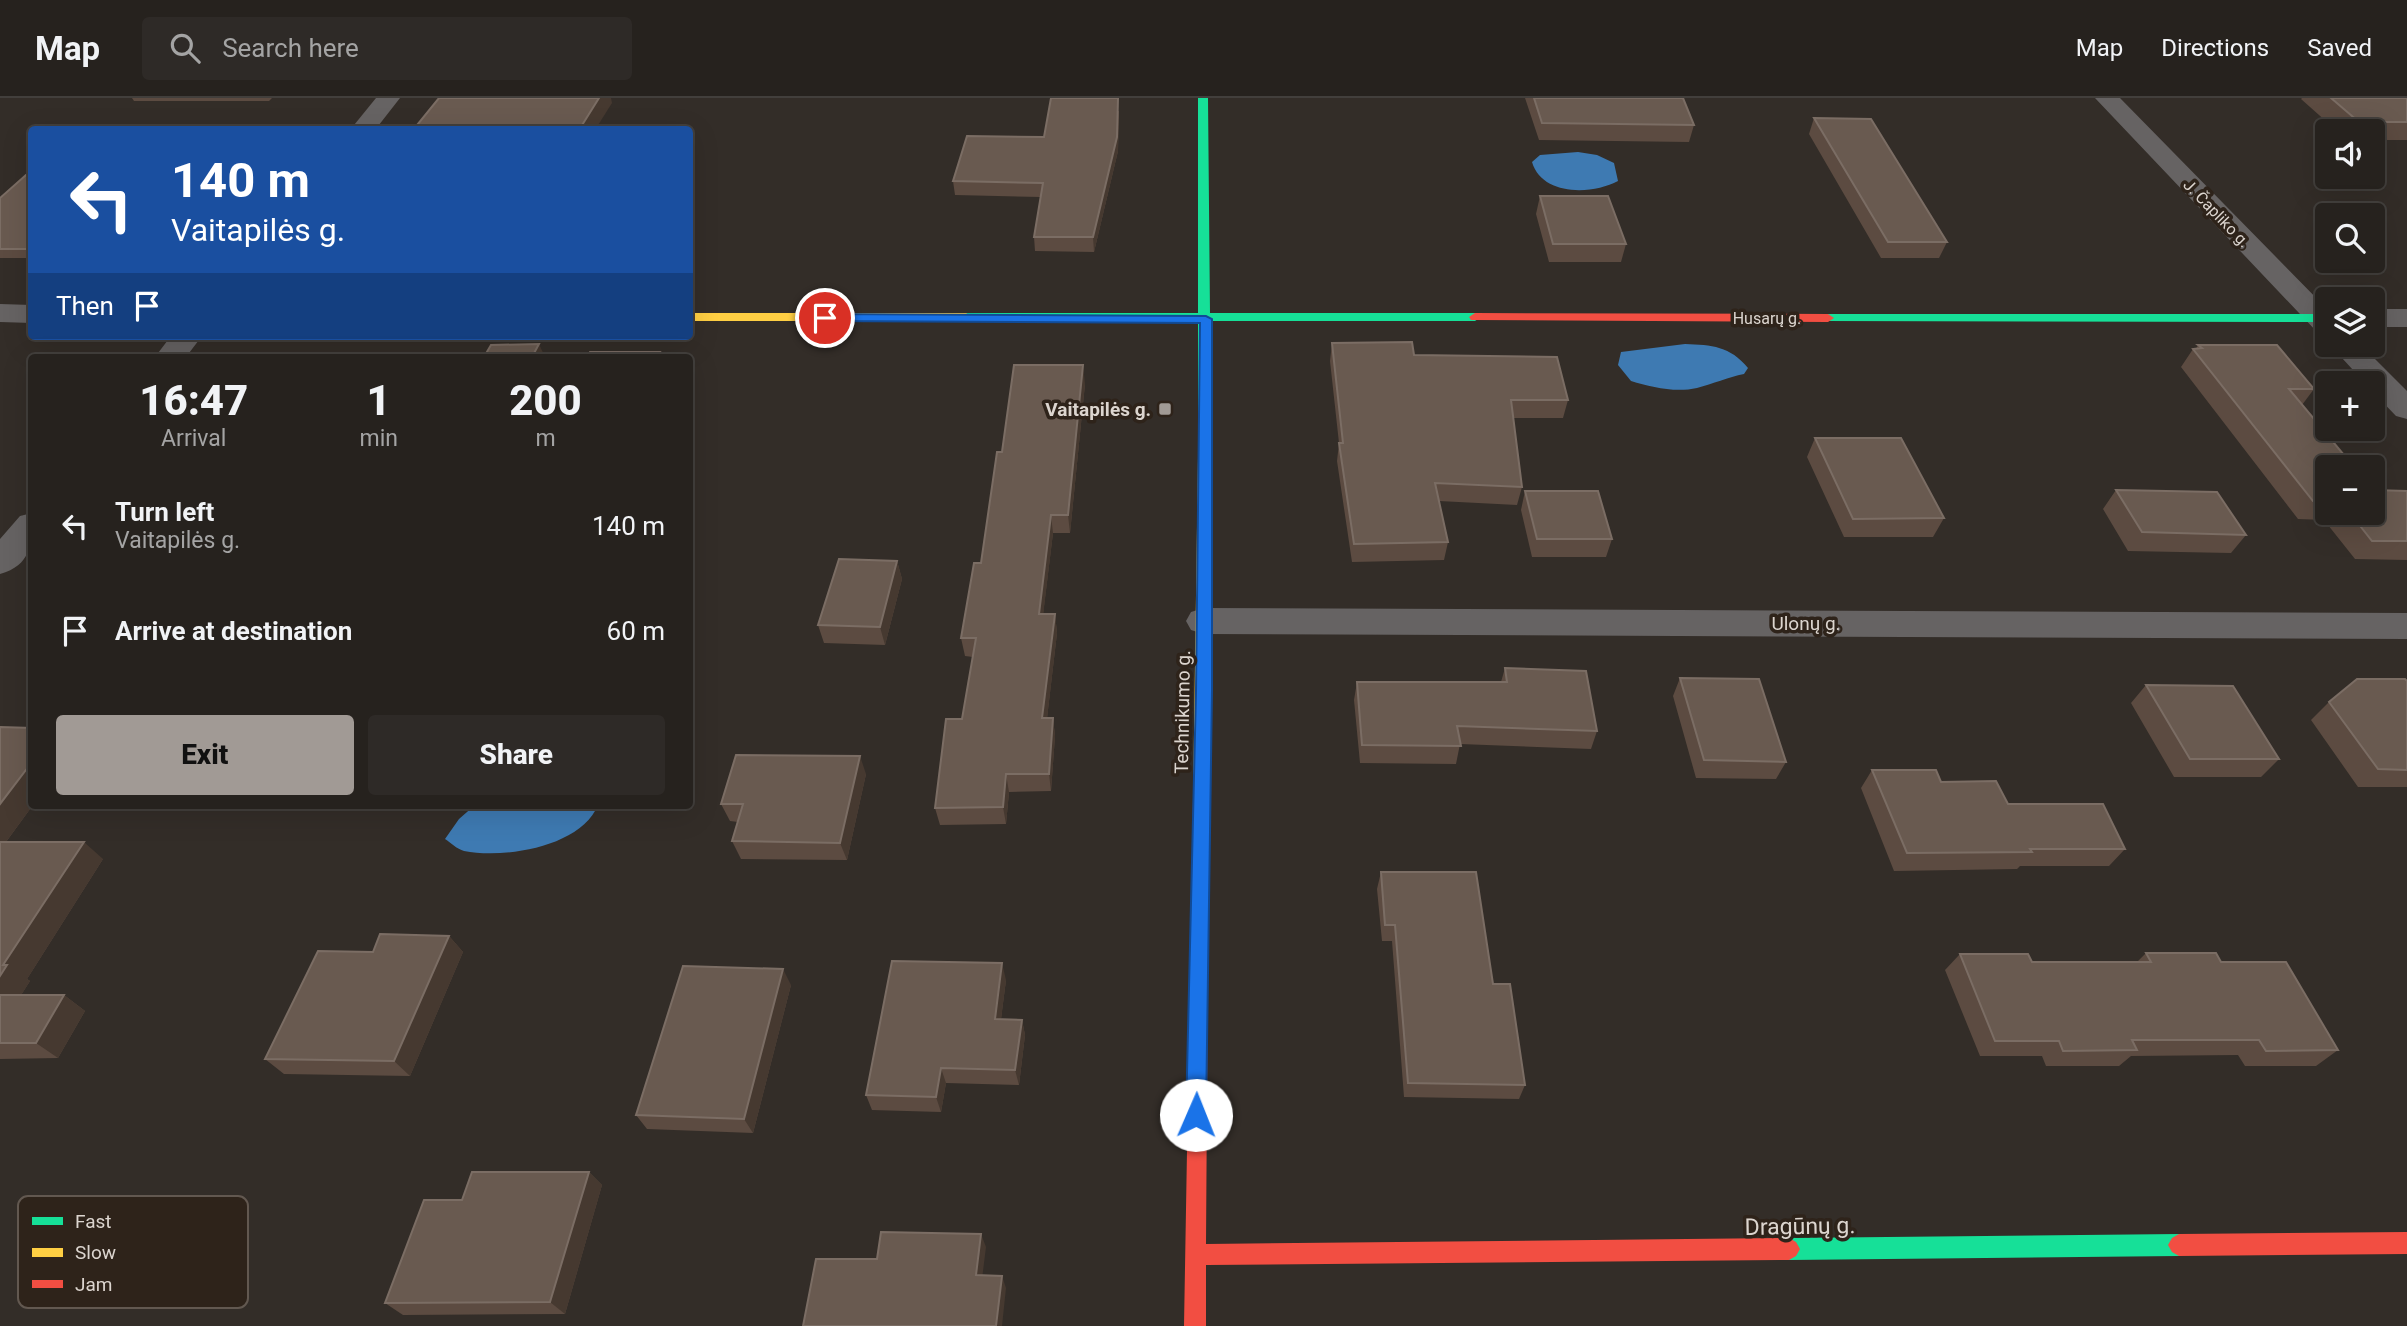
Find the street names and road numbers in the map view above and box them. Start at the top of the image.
street label: J. Čapliko g. [2179,175,2255,251]
street label: Husarų g. [1733,309,1801,328]
street label: Ulonų g. [1771,612,1841,635]
street label: Technikumo g. [1170,650,1195,774]
street label: Dragūnų g. [1744,1212,1856,1241]

